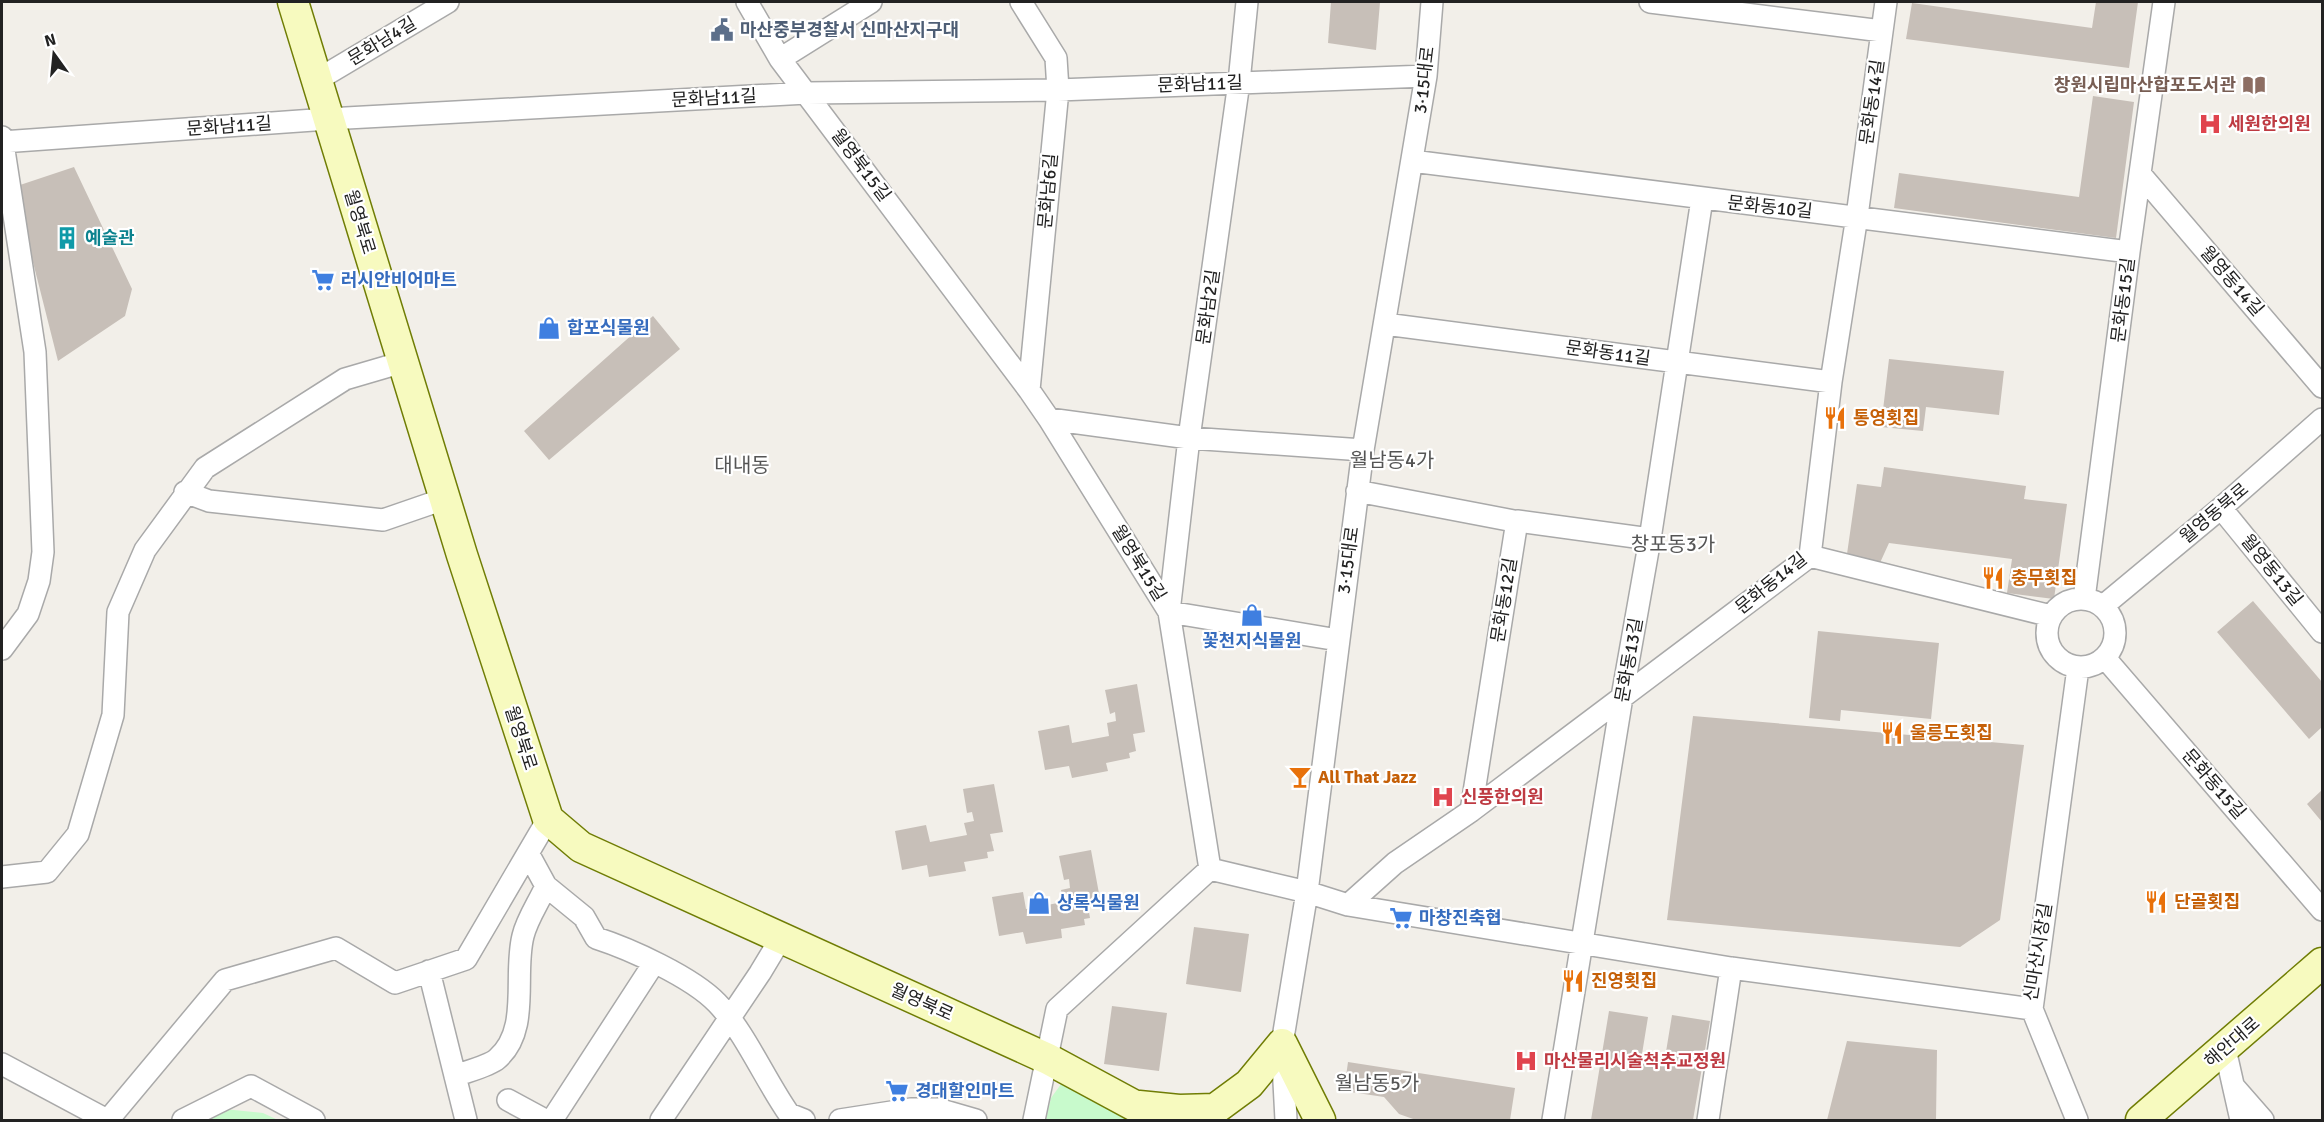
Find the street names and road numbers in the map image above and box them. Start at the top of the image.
street label: 문화남4길 [344,12,420,70]
street label: 3·15대로 [1409,45,1439,115]
street label: 문화동14길 [1855,58,1889,146]
street label: 문화남11길 [1157,72,1243,96]
street label: 문화남11길 [671,85,757,111]
street label: 문화남11길 [185,112,273,140]
street label: 월영북15길 [826,124,896,206]
street label: 문화남6길 [1034,152,1062,230]
street label: 월영북로 [340,187,380,257]
street label: 문화동10길 [1726,192,1814,222]
street label: 월영동14길 [2196,241,2268,321]
street label: 문화동15길 [2107,256,2139,344]
street label: 문화남2길 [1192,268,1224,346]
street label: 문화동11길 [1564,336,1652,370]
street label: 월영동북로 [2175,478,2253,548]
street label: 월영북15길 [1107,521,1171,605]
street label: 3·15대로 [1332,525,1364,595]
street label: 월영동13길 [2236,530,2308,610]
street label: 문화동14길 [1731,547,1811,619]
street label: 문화동12길 [1486,556,1522,644]
street label: 문화동13길 [1611,616,1647,704]
street label: 월영북로 [500,703,542,773]
street label: 문화동15길 [2178,744,2250,824]
street label: 신마산시장길 [2019,901,2057,1003]
street label: 월영북로 [887,978,957,1026]
street label: 해안대로 [2200,1012,2264,1072]

